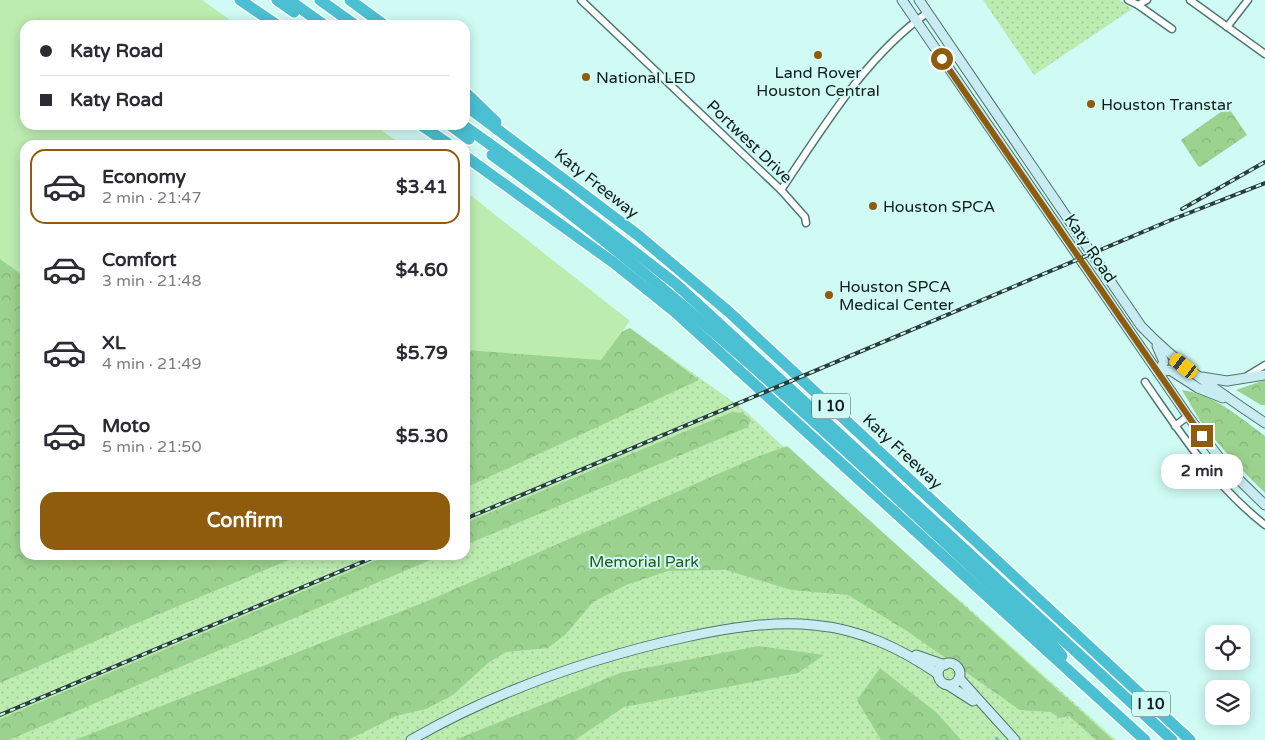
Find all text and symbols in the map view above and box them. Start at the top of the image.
text: Katy Road [70,40,163,62]
route start [931,48,953,70]
marker: Land Rover Houston Central [812,49,824,61]
place label: Land Rover Houston Central [756,63,880,101]
place label: National LED [596,68,696,88]
marker: National LED [580,71,592,83]
text: Katy Road [70,89,163,111]
place label: Houston Transtar [1101,95,1233,115]
street label: Portwest Drive [702,96,796,188]
marker: Houston Transtar [1085,98,1097,110]
street label: Katy Freeway [550,145,643,223]
icon: car [42,164,87,209]
text: Economy [102,166,186,188]
text: $3.41 [396,176,448,198]
text: 2 min · 21:47 [102,188,201,208]
place label: Houston SPCA [883,197,995,217]
marker: Houston SPCA [867,200,879,212]
street label: Katy Road [1060,210,1120,287]
icon: car [42,247,87,292]
text: Comfort [102,249,176,271]
text: $4.60 [396,259,448,281]
text: 3 min · 21:48 [102,271,201,291]
place label: Houston SPCA Medical Center [839,277,955,315]
marker: Houston SPCA Medical Center [823,289,835,301]
icon: car [42,330,87,375]
text: XL [102,332,126,354]
text: $5.79 [396,342,448,364]
car [1167,351,1200,381]
text: 4 min · 21:49 [102,354,201,374]
road number: I 10 [812,394,850,418]
street label: Katy Freeway [858,410,947,494]
icon: car [42,413,87,458]
text: Moto [102,415,150,437]
text: $5.30 [396,425,448,447]
route end [1191,425,1213,447]
text: 5 min · 21:50 [102,437,201,457]
callout: 2 min [1161,454,1243,488]
text: 2 min [1181,461,1223,481]
button: Confirm [40,492,450,550]
park label: Memorial Park [589,552,699,572]
map controls [1205,625,1250,725]
button: locate [1205,625,1250,670]
button: layers [1205,680,1250,725]
road number: I 10 [1132,692,1170,716]

